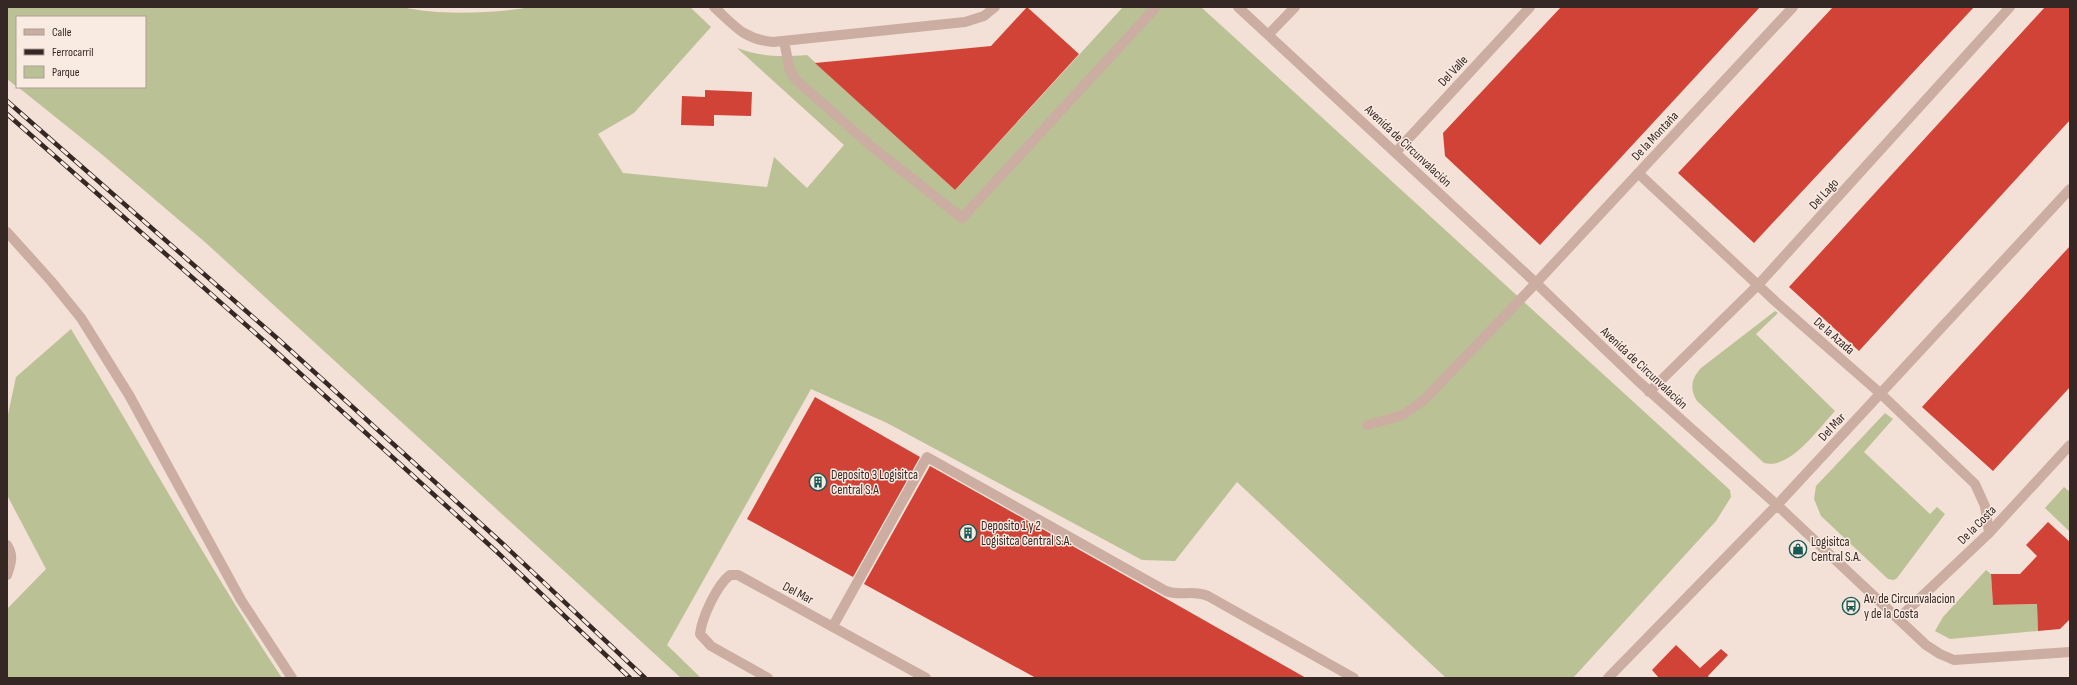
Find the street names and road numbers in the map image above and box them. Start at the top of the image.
street label: Del Valle [1435,52,1471,90]
street label: Avenida de Circunvalación [1360,101,1455,190]
street label: De la Montaña [1628,108,1682,164]
street label: Del Lago [1806,175,1842,213]
street label: De la Azada [1810,314,1858,358]
street label: Avenida de Circunvalación [1596,323,1691,412]
street label: Del Mar [1815,409,1849,444]
street label: De la Costa [1954,502,2000,548]
street label: Del Mar [780,578,816,608]

